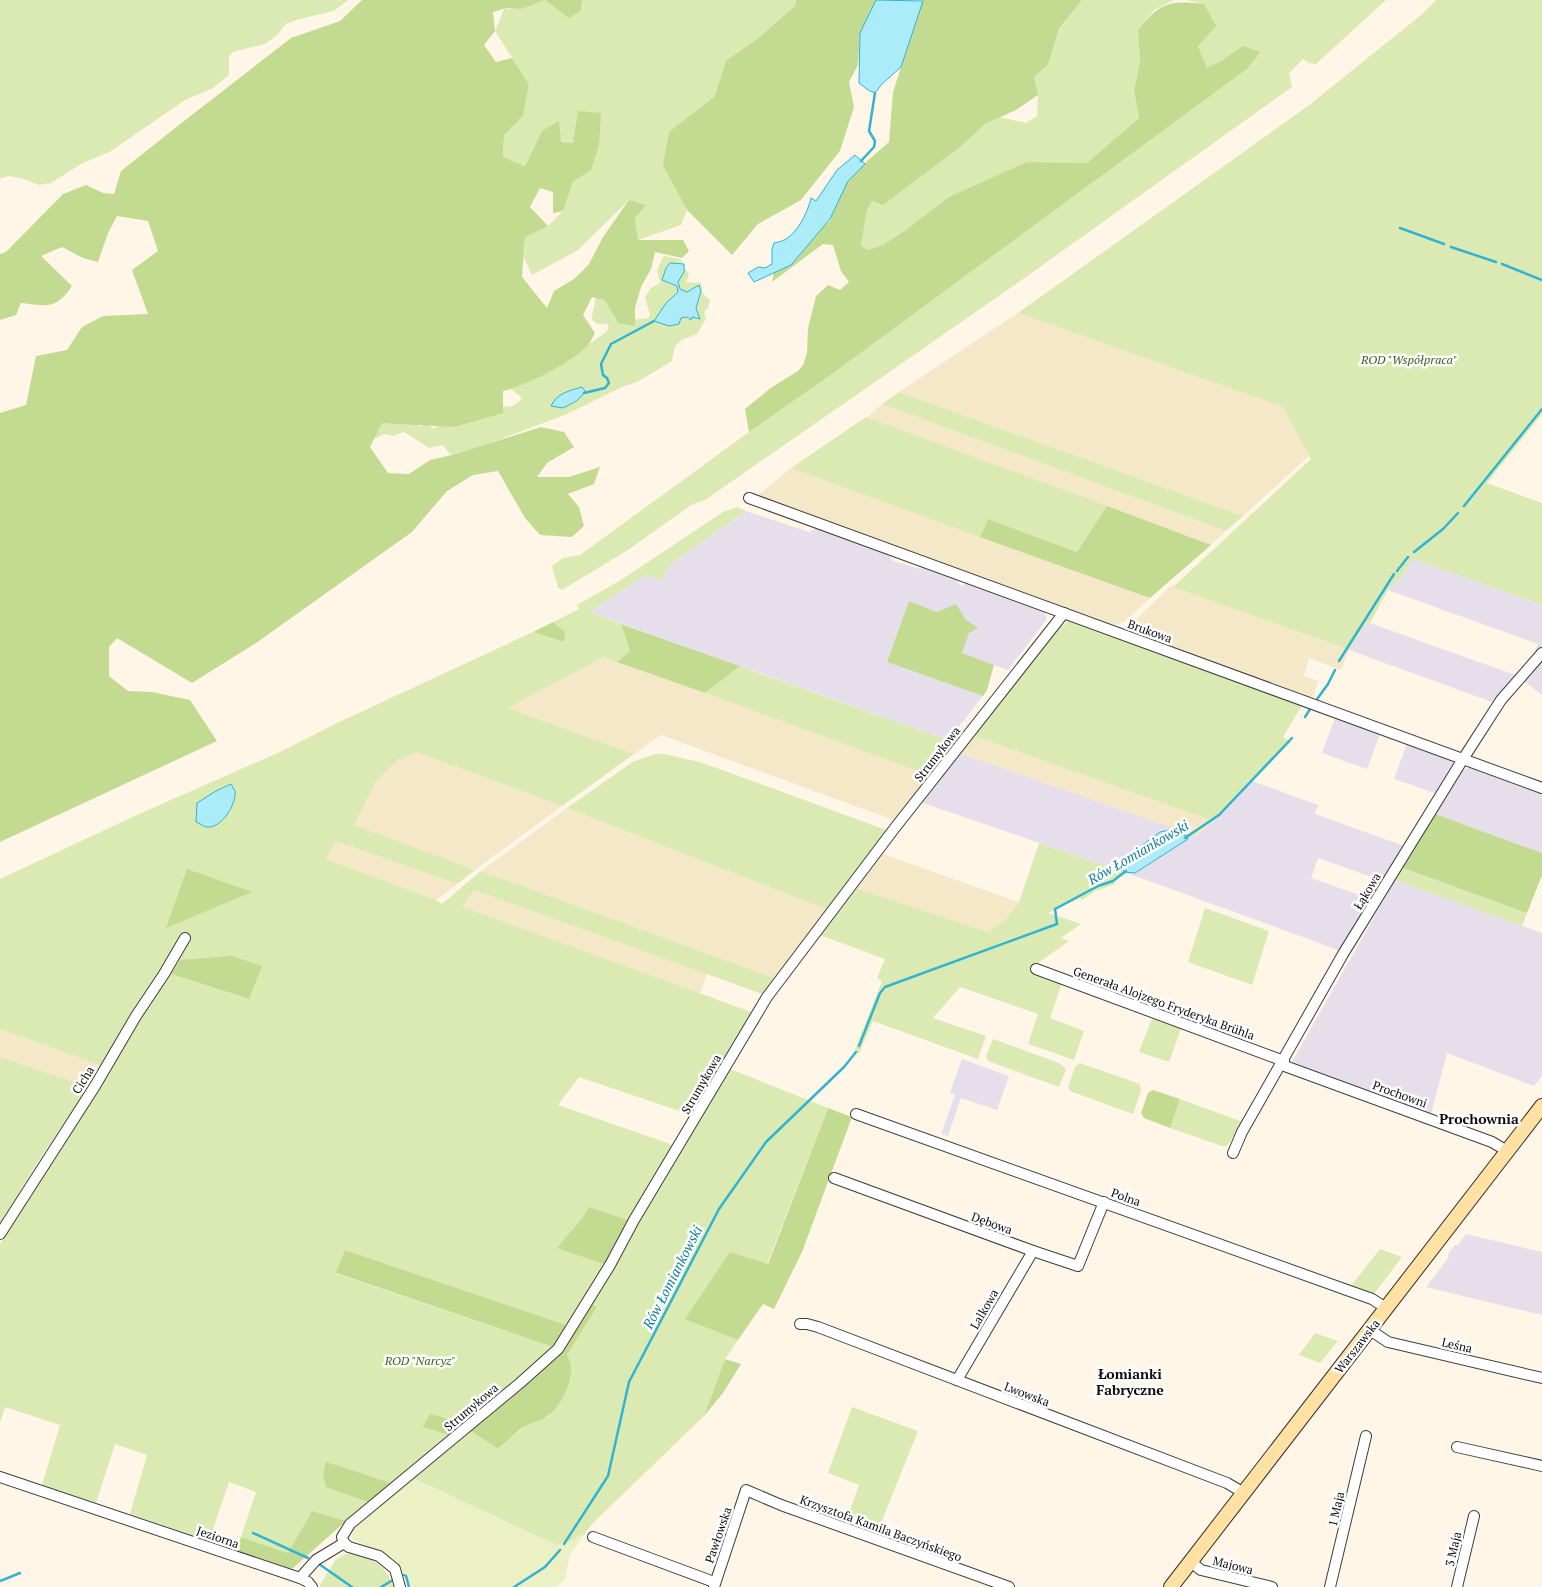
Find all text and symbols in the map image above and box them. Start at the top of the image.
park label: ROD "Współpraca" [1360,352,1457,367]
street label: Brukowa [1126,616,1174,646]
street label: Strumykowa [911,723,963,785]
water label: Rów Łomiankowski [1083,815,1192,889]
street label: Łąkowa [1350,870,1384,912]
street label: Generała Alojzego Fryderyka Brühla [1071,963,1257,1043]
street label: Strumykowa [678,1052,724,1116]
street label: Cicha [69,1063,97,1097]
street label: Prochowni [1371,1077,1430,1111]
district label: Prochownia [1439,1109,1519,1128]
street label: Polna [1109,1185,1143,1209]
street label: Dębowa [970,1209,1014,1237]
water label: Rów Łomiankowski [637,1222,706,1333]
street label: Lalkowa [967,1286,1001,1332]
street label: Warszawska [1331,1316,1383,1376]
street label: Leśna [1440,1334,1474,1356]
park label: ROD "Narcyz" [384,1353,455,1368]
district label: Łomianki Fabryczne [1096,1364,1164,1399]
street label: Lwowska [1002,1378,1052,1410]
street label: Strumykowa [441,1380,501,1434]
street label: 1 Maja [1325,1490,1347,1528]
street label: Krzysztofa Kamila Baczyńskiego [798,1492,964,1564]
street label: Pawłowska [701,1505,735,1565]
street label: Jeziorna [195,1523,241,1551]
street label: 3 Maja [1442,1530,1464,1568]
street label: Majowa [1211,1553,1255,1577]

